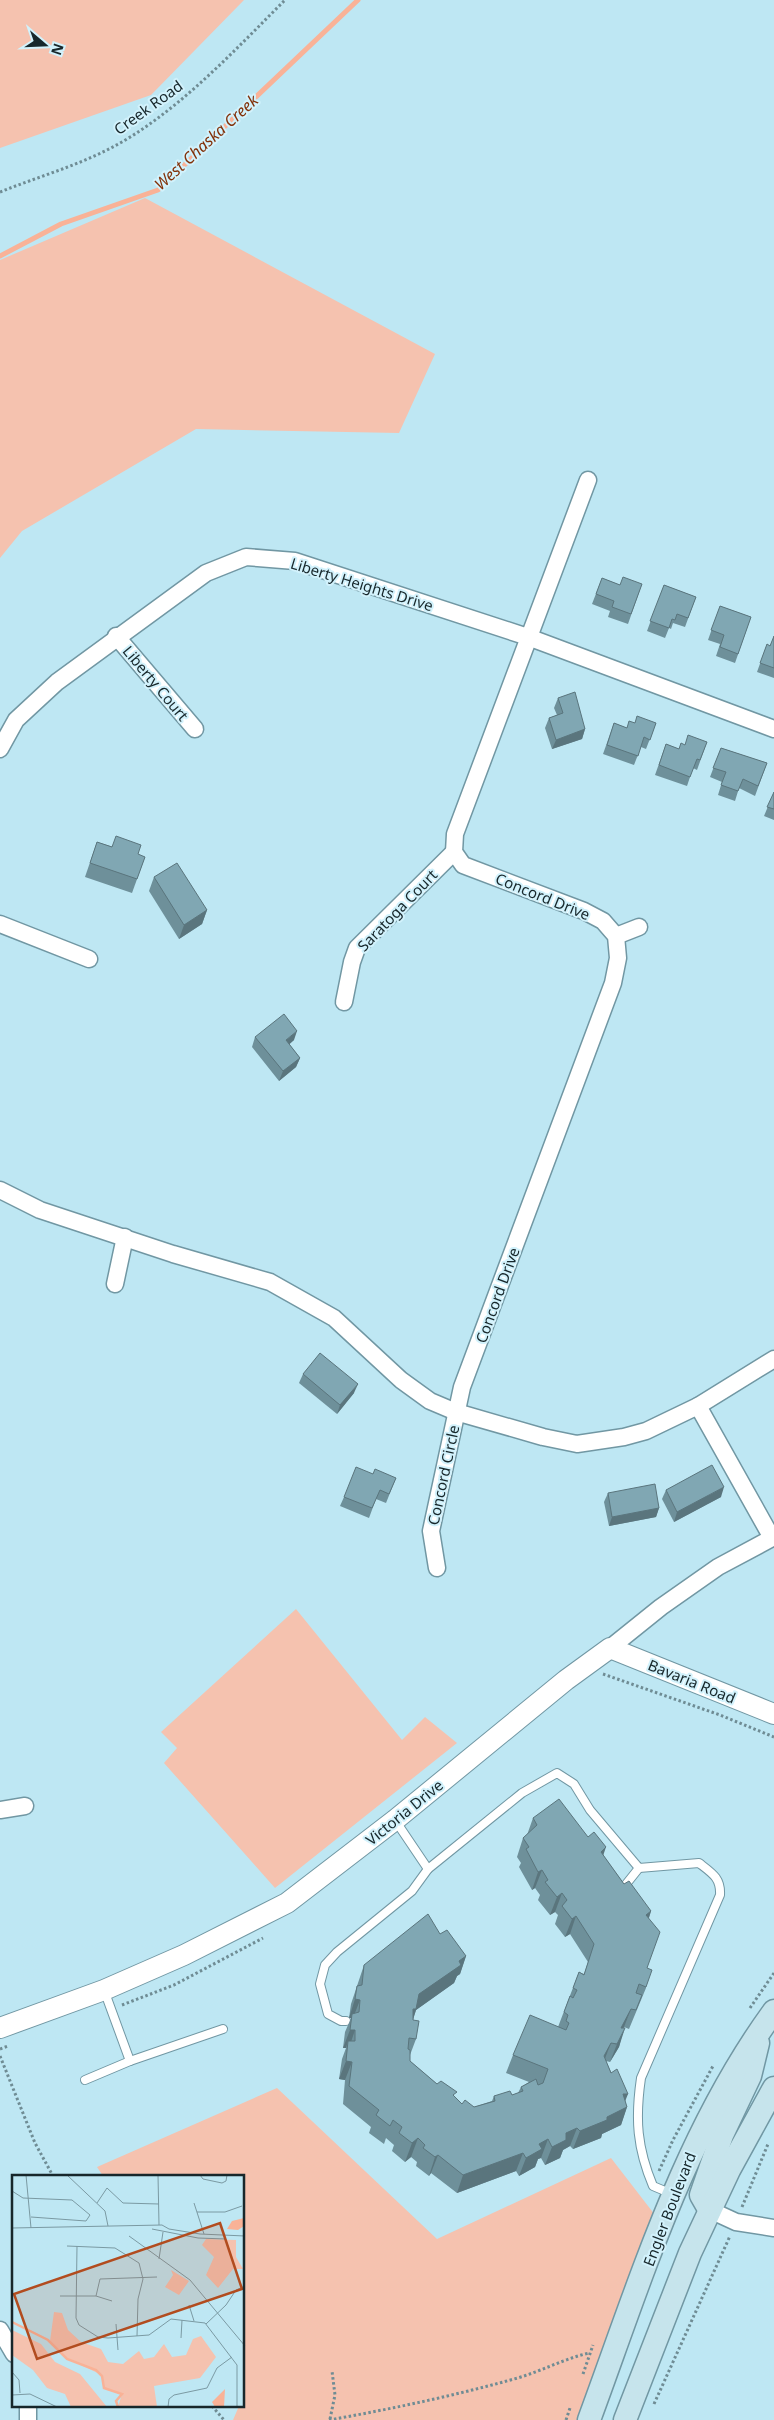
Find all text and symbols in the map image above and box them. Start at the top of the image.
north arrow [20,20,70,70]
text: N [47,41,69,58]
street label: Creek Road [110,75,186,139]
water label: West Chaska Creek [149,89,264,195]
street label: Liberty Heights Drive [288,553,436,615]
street label: Liberty Court [119,641,194,725]
street label: Saratoga Court [353,864,442,955]
street label: Concord Drive [493,868,593,924]
street label: Concord Drive [470,1244,524,1346]
street label: Concord Circle [423,1423,463,1527]
street label: Bavaria Road [645,1654,739,1708]
street label: Victoria Drive [361,1775,447,1849]
street label: Engler Boulevard [638,2149,700,2269]
inset map [12,2175,245,2408]

